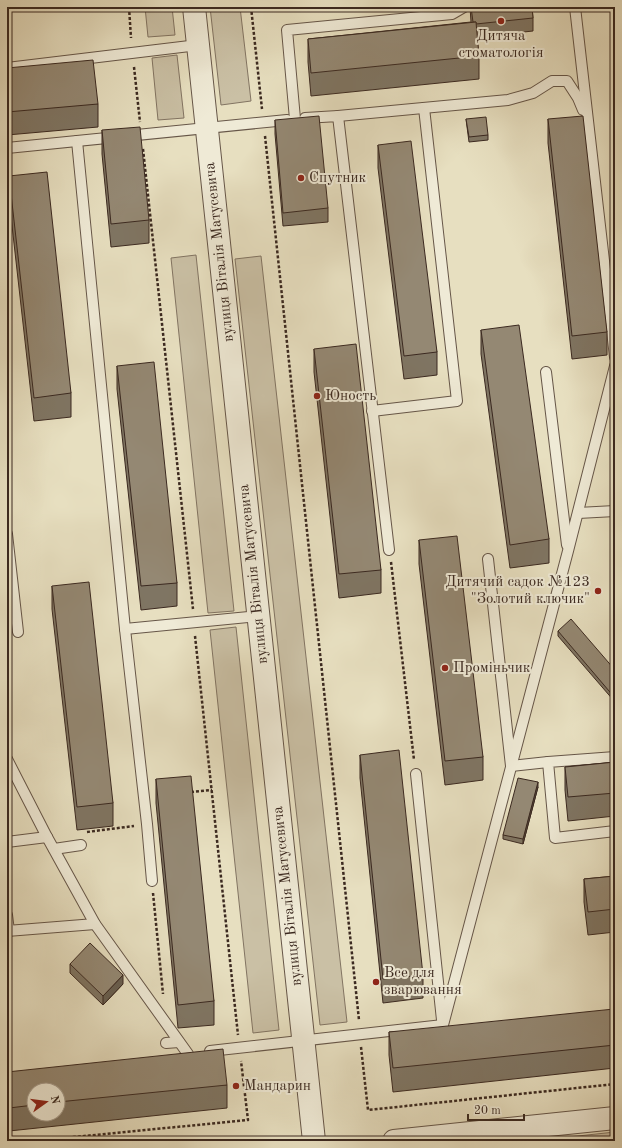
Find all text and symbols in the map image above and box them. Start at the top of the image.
marker: Дитяча стоматологія [496,16,506,26]
place label: Дитяча стоматологія [458,29,544,61]
street label: вулиця Віталія Матусевича [203,161,237,343]
place label: Спутник [309,171,367,186]
marker: Спутник [296,173,306,183]
place label: Юность [325,389,376,404]
marker: Юность [312,391,322,401]
street label: вулиця Віталія Матусевича [237,483,271,665]
place label: Дитячий садок №123 "Золотий ключик" [446,575,590,607]
marker: Дитячий садок №123 "Золотий ключик" [593,586,603,596]
place label: Проміньчик [453,661,531,676]
marker: Проміньчик [440,663,450,673]
street label: вулиця Віталія Матусевича [271,805,305,987]
place label: Все для зварювання [384,966,462,998]
marker: Все для зварювання [371,977,381,987]
place label: Мандарин [244,1079,311,1094]
marker: Мандарин [231,1081,241,1091]
north arrow [26,1082,66,1122]
text: N [48,1095,61,1106]
scale bar [468,1096,524,1122]
text: 20 m [474,1105,501,1117]

